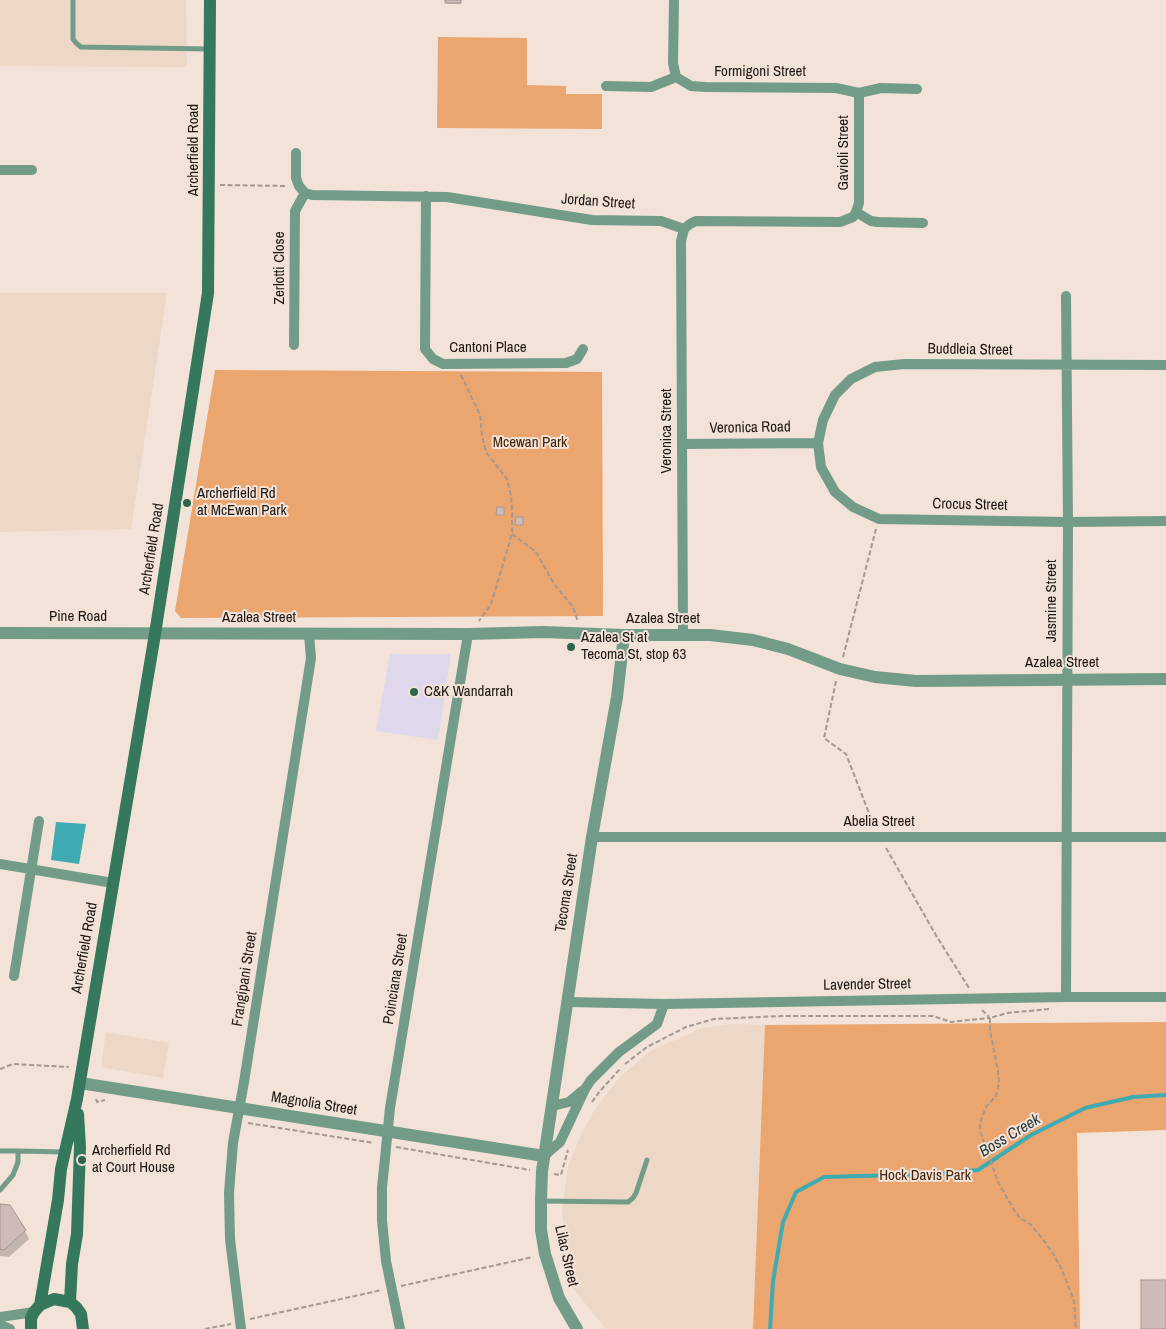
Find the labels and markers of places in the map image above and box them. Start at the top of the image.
place label: Archerfield Rd at McEwan Park [197,485,287,520]
marker: Archerfield Rd at McEwan Park [181,497,193,509]
place label: Azalea St at Tecoma St, stop 63 [581,629,686,664]
marker: Azalea St at Tecoma St, stop 63 [565,641,577,653]
place label: C&K Wandarrah [424,683,513,701]
marker: C&K Wandarrah [408,686,420,698]
place label: Archerfield Rd at Court House [92,1142,175,1177]
marker: Archerfield Rd at Court House [76,1154,88,1166]

